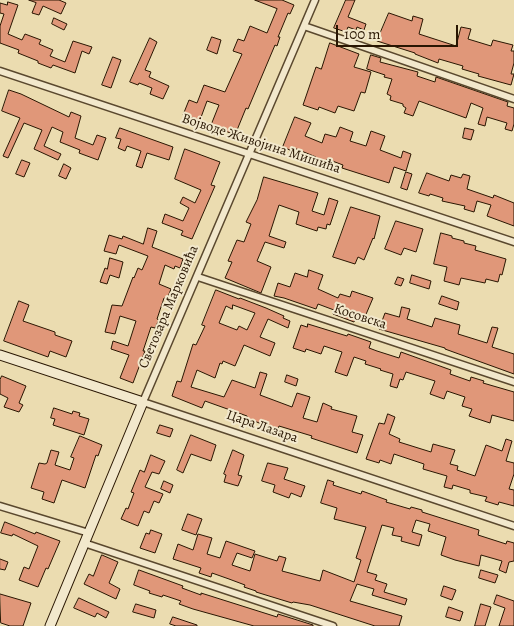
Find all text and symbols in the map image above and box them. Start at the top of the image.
scale bar [339,15,462,47]
text: 100 m [344,24,381,44]
street label: Војводе Живојина Мишића [180,110,342,178]
street label: Светозара Марковића [135,243,203,371]
street label: Косовска [331,301,389,333]
street label: Цара Лазара [224,407,300,447]

